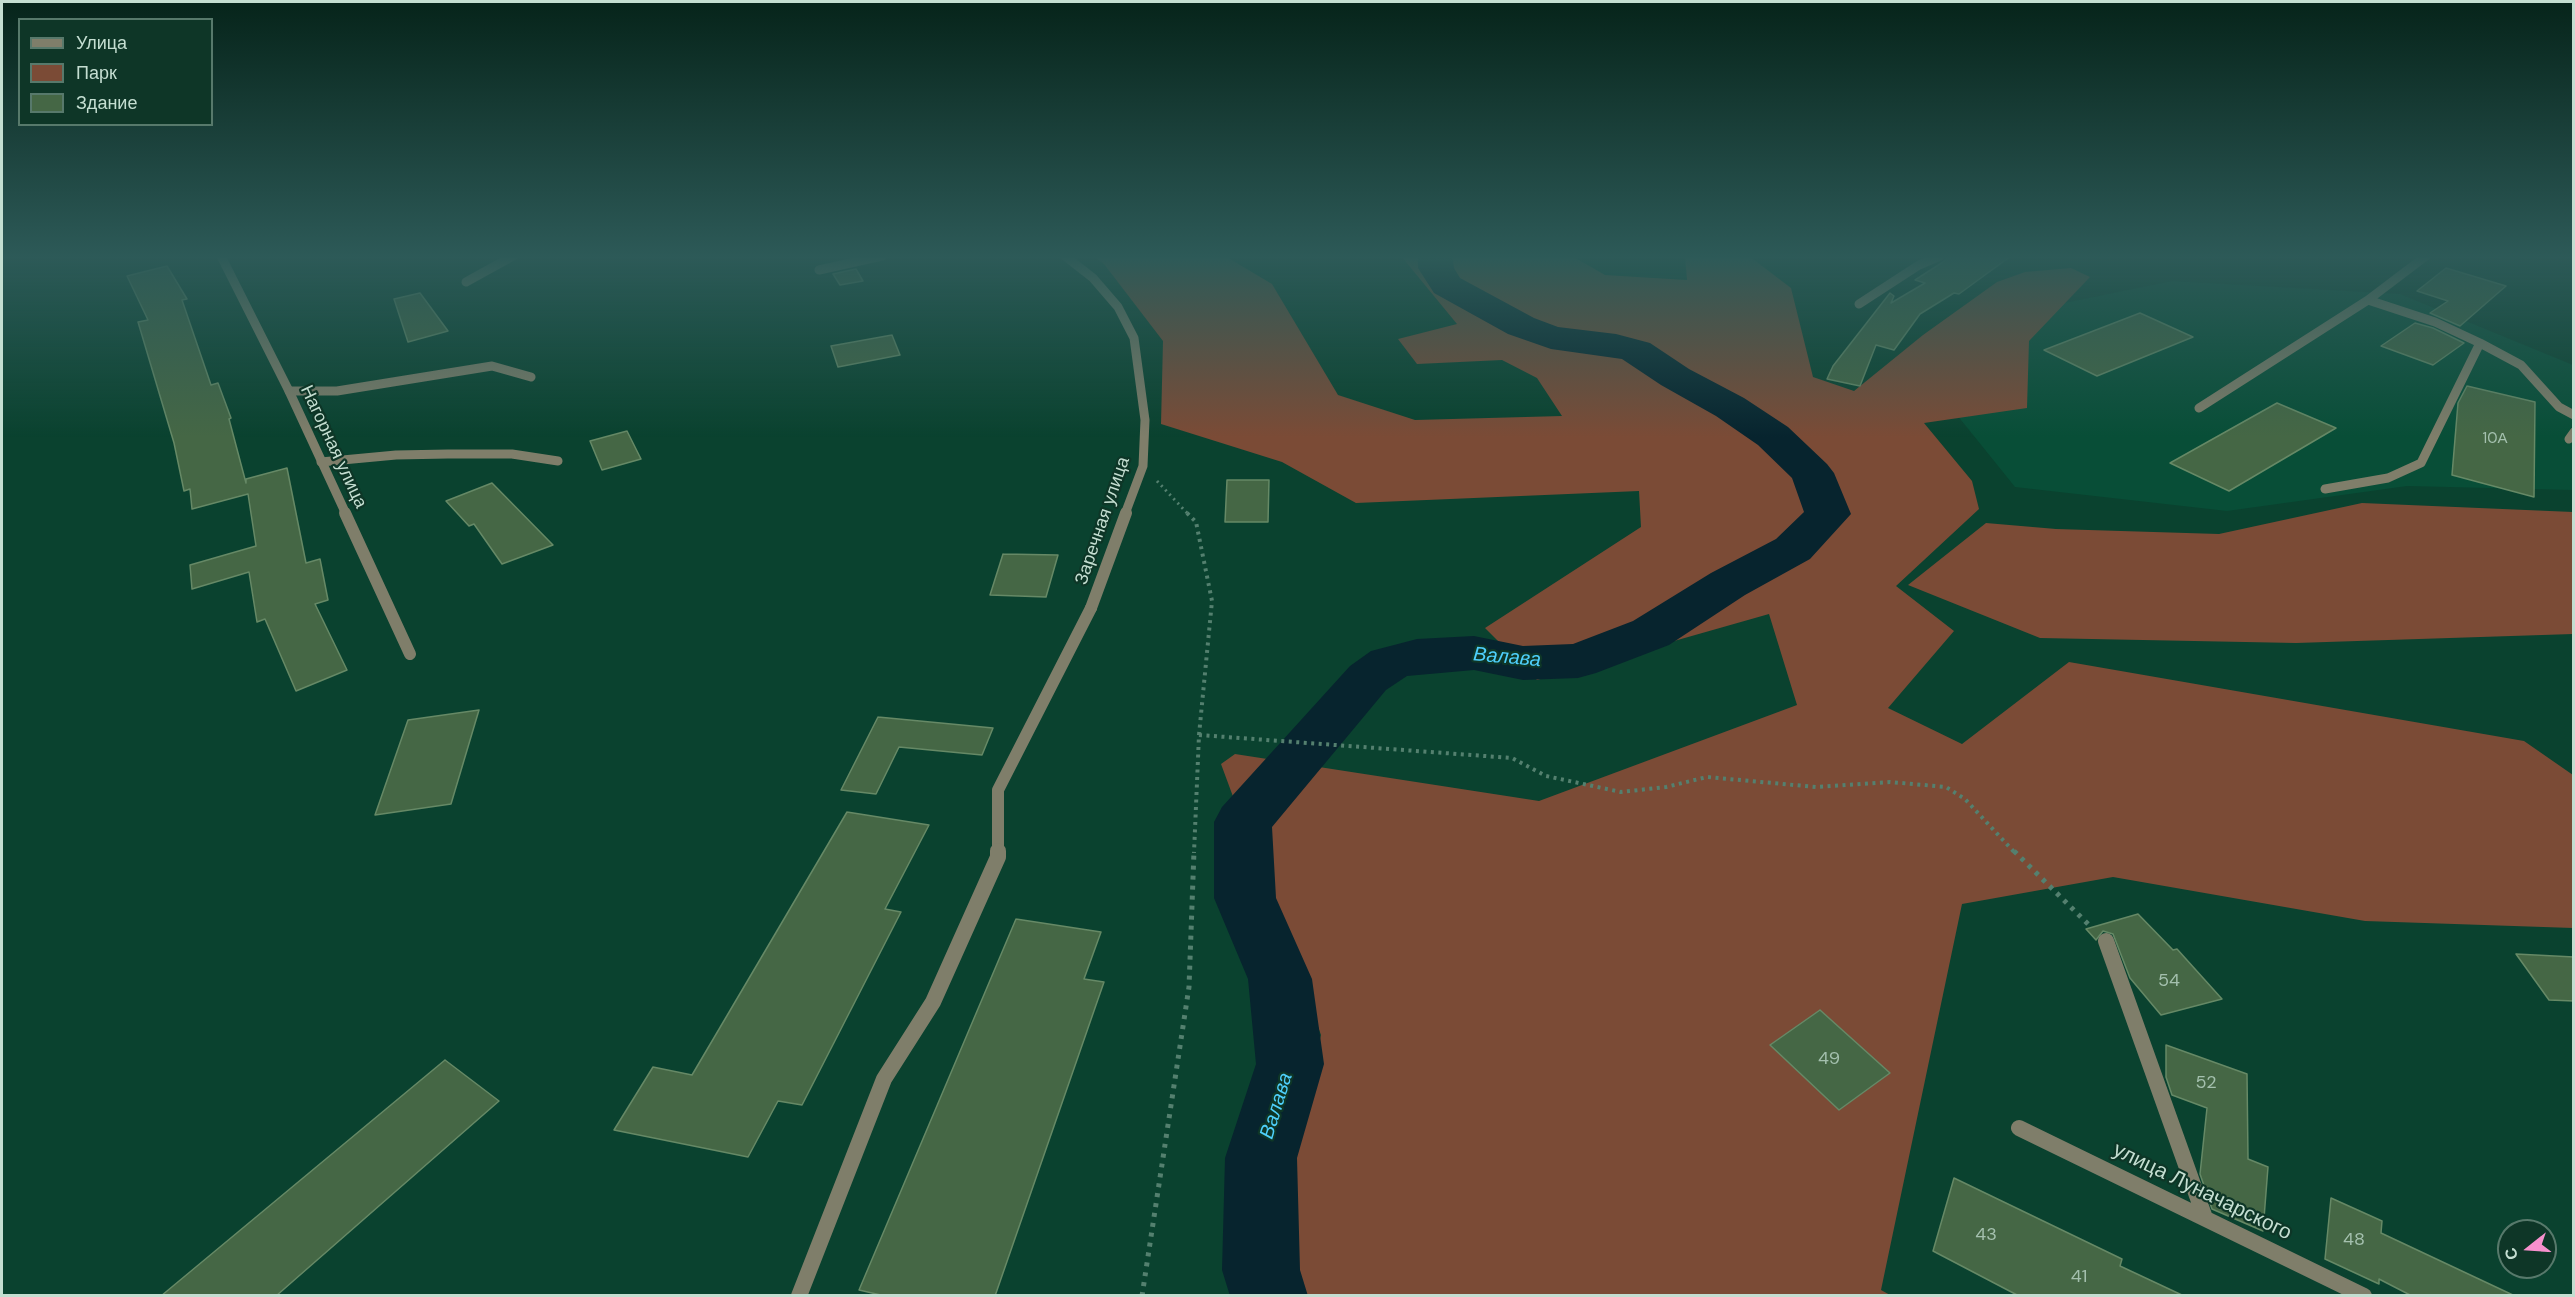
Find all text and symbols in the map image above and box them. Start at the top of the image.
legend [18,18,213,126]
text: Улица [76,31,127,55]
text: Парк [76,61,117,85]
text: Здание [76,91,137,115]
street label: Нагорная улица [295,382,371,512]
house number: 10А [2483,430,2507,448]
street label: Заречная улица [1071,454,1135,588]
water label: Валава [1472,643,1542,673]
house number: 54 [2158,970,2180,992]
house number: 49 [1818,1048,1840,1070]
water label: Валава [1256,1070,1298,1142]
house number: 52 [2195,1072,2217,1094]
street label: улица Луначарского [2109,1138,2295,1246]
north arrow [2497,1219,2557,1279]
house number: 43 [1975,1224,1997,1246]
house number: 48 [2343,1229,2365,1251]
text: С [2499,1245,2523,1262]
house number: 41 [2071,1266,2087,1288]

